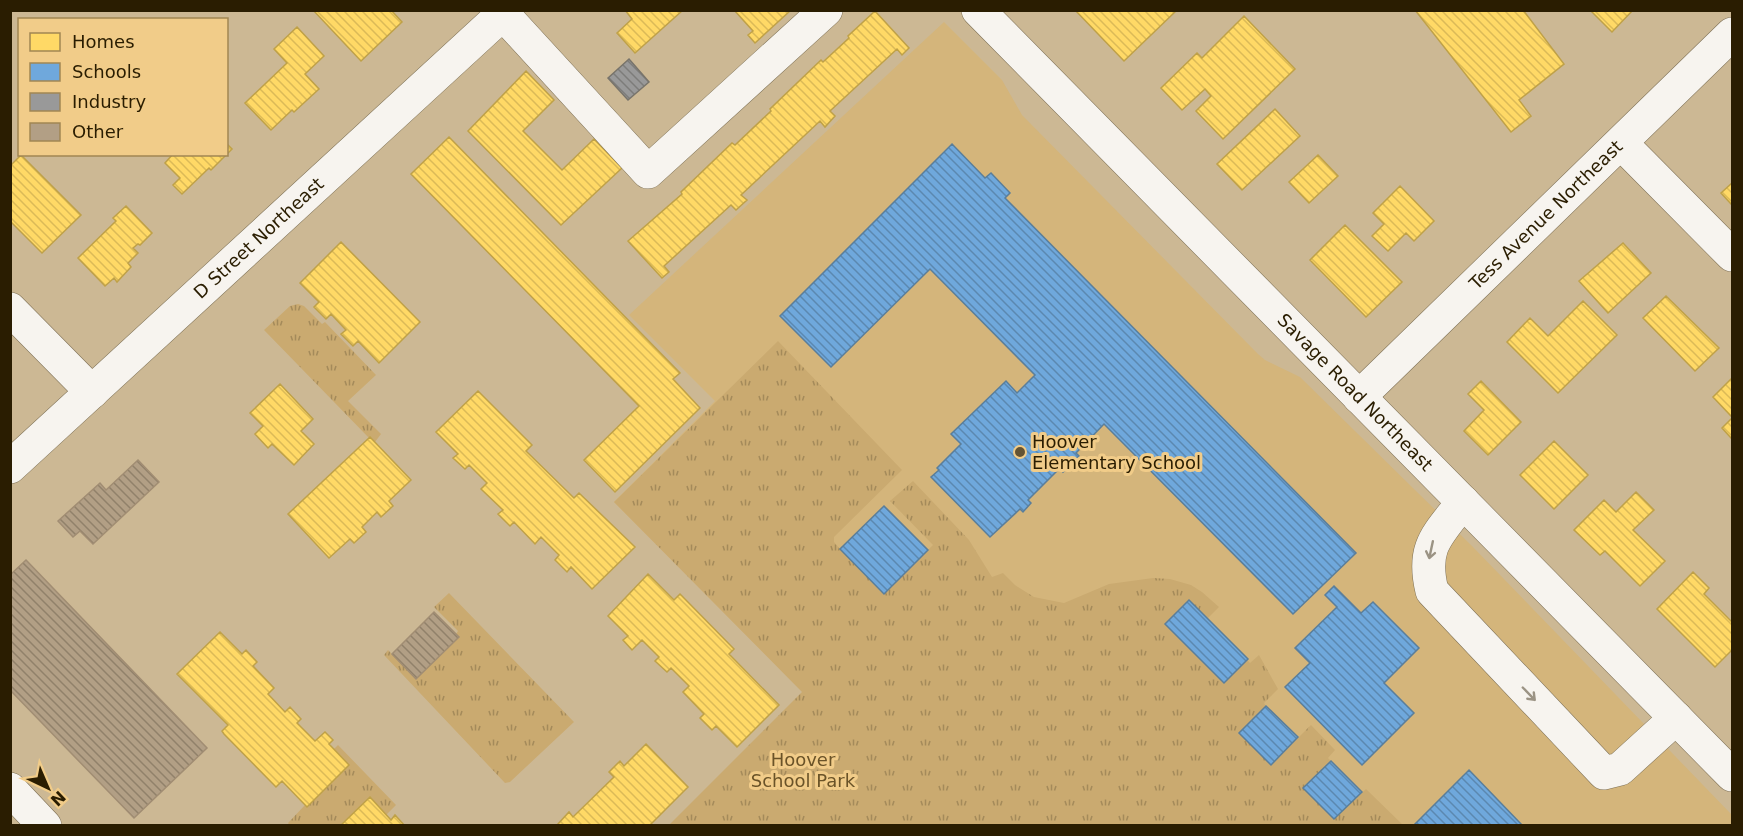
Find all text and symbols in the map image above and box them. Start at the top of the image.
legend [18,18,228,156]
text: Homes [72,31,135,52]
text: Schools [72,61,141,82]
text: Industry [72,91,146,112]
text: Other [72,121,124,142]
street label: Tess Avenue Northeast [1464,136,1627,294]
street label: D Street Northeast [189,173,328,303]
street label: Savage Road Northeast [1273,309,1437,475]
place label: Hoover Elementary School [1032,431,1201,473]
marker: Hoover Elementary School [1013,445,1027,459]
one-way arrow [1425,540,1437,559]
one-way arrow [1522,687,1536,702]
park label: Hoover School Park [751,749,856,791]
north arrow [18,758,78,818]
text: N [47,787,69,810]

